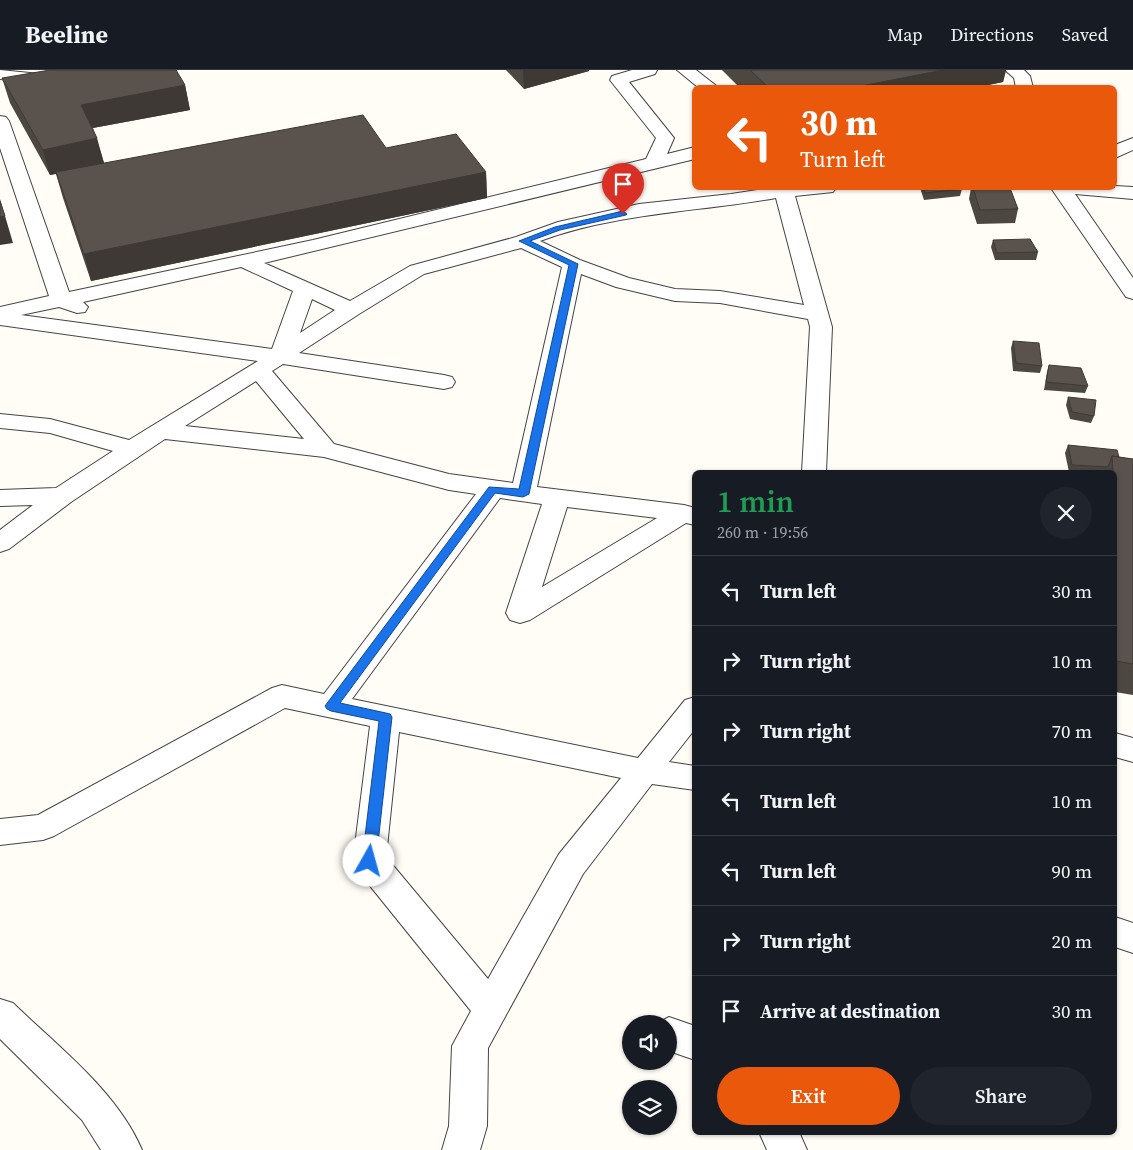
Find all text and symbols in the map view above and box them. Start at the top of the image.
text: Beeline [25,18,108,51]
text: Map [887,22,923,47]
text: Directions [951,22,1034,47]
text: Saved [1062,22,1108,47]
text: 30 m [800,99,877,147]
icon: left [717,105,782,170]
text: Turn left [800,144,885,174]
pin [602,163,644,214]
icon: arrive [609,170,637,198]
text: 1 min [717,481,794,522]
button: close [1040,487,1092,539]
text: 260 m · 19:56 [717,521,808,543]
icon: left [717,577,745,605]
text: Turn left [760,578,836,604]
text: 30 m [1051,578,1092,604]
icon: right [717,647,745,675]
text: Turn right [760,648,851,674]
text: 10 m [1051,648,1092,674]
icon: right [717,717,745,745]
text: Turn right [760,718,851,744]
text: 70 m [1051,718,1092,744]
icon: left [717,787,745,815]
text: Turn left [760,788,836,814]
text: 10 m [1051,788,1092,814]
position arrow [342,834,394,886]
icon: left [717,857,745,885]
text: Turn left [760,858,836,884]
text: 90 m [1051,858,1092,884]
icon: right [717,927,745,955]
text: Turn right [760,928,851,954]
text: 20 m [1051,928,1092,954]
icon: arrive [717,997,745,1025]
text: Arrive at destination [760,998,940,1024]
text: 30 m [1051,998,1092,1024]
map controls [622,1015,677,1135]
button: sound [622,1015,677,1070]
button: Exit [717,1067,900,1125]
button: Share [910,1067,1092,1125]
button: layers [622,1080,677,1135]

